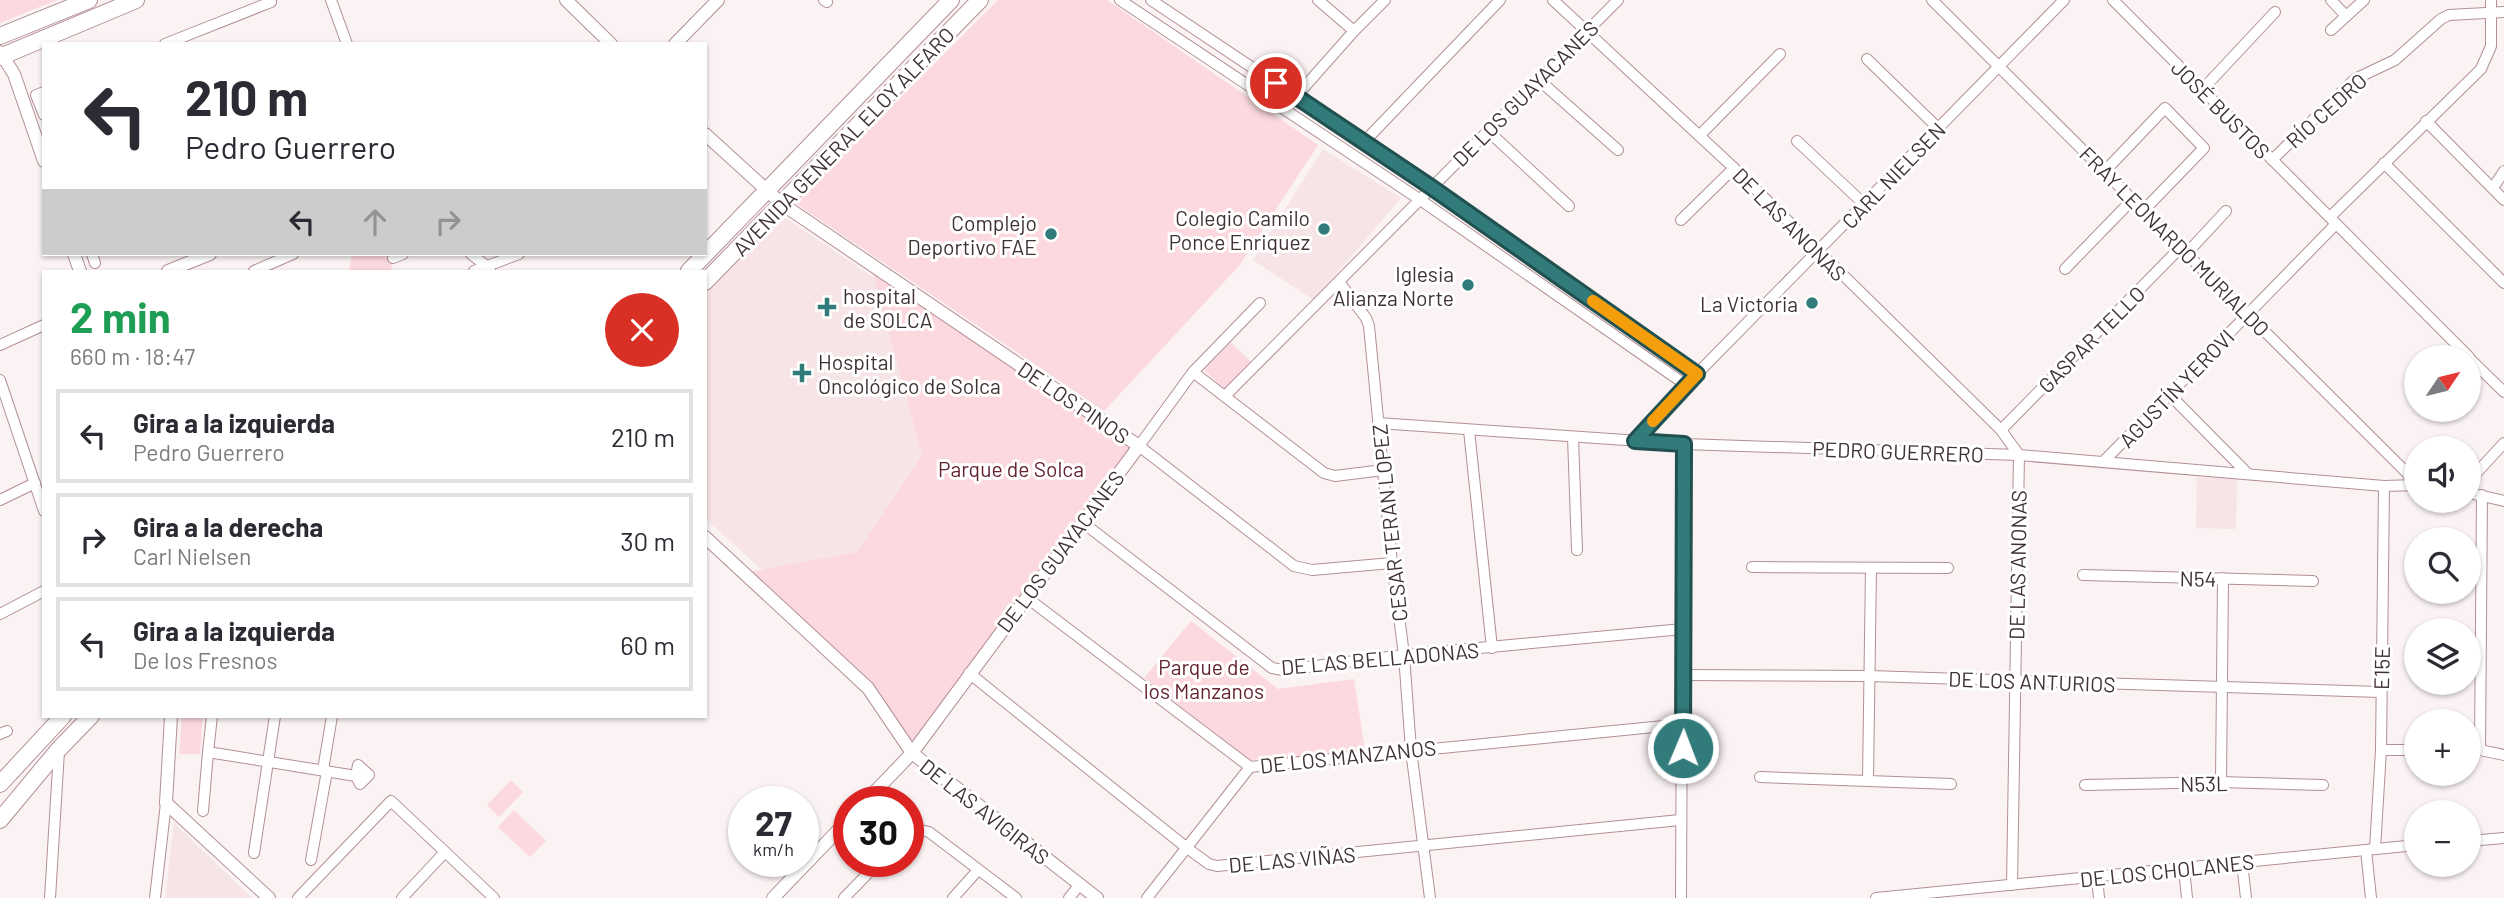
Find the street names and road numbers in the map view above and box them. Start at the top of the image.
street label: DE LOS GUAYACANES [1447,15,1603,171]
street label: AVENIDA GENERAL ELOY ALFARO [727,22,959,260]
street label: JOSÉ BUSTOS [2167,55,2275,163]
street label: RÍO CEDRO [2281,67,2371,153]
street label: CARL NIELSEN [1836,117,1950,233]
street label: FRAY LEONARDO MURIALDO [2075,141,2275,341]
street label: DE LAS ANONAS [1728,162,1852,286]
street label: GASPAR TELLO [2033,281,2149,397]
street label: AGUSTÍN YEROVI [2113,324,2239,452]
street label: DE LOS PINOS [1014,356,1134,448]
street label: CESAR TERAN LOPEZ [1366,423,1412,623]
street label: PEDRO GUERRERO [1812,436,1984,466]
street label: DE LOS GUAYACANES [991,465,1129,637]
street label: DE LAS ANONAS [2003,490,2031,640]
street label: N54 [2180,565,2216,591]
street label: DE LAS BELLADONAS [1280,637,1480,679]
street label: E15E [2368,646,2394,690]
street label: DE LOS ANTURIOS [1948,666,2116,696]
street label: DE LOS MANZANOS [1259,734,1437,778]
street label: DE LAS AVIGIRAS [915,753,1055,869]
street label: N53L [2180,770,2228,796]
street label: DE LAS VIÑAS [1227,841,1357,877]
street label: DE LOS CHOLANES [2079,848,2255,892]

